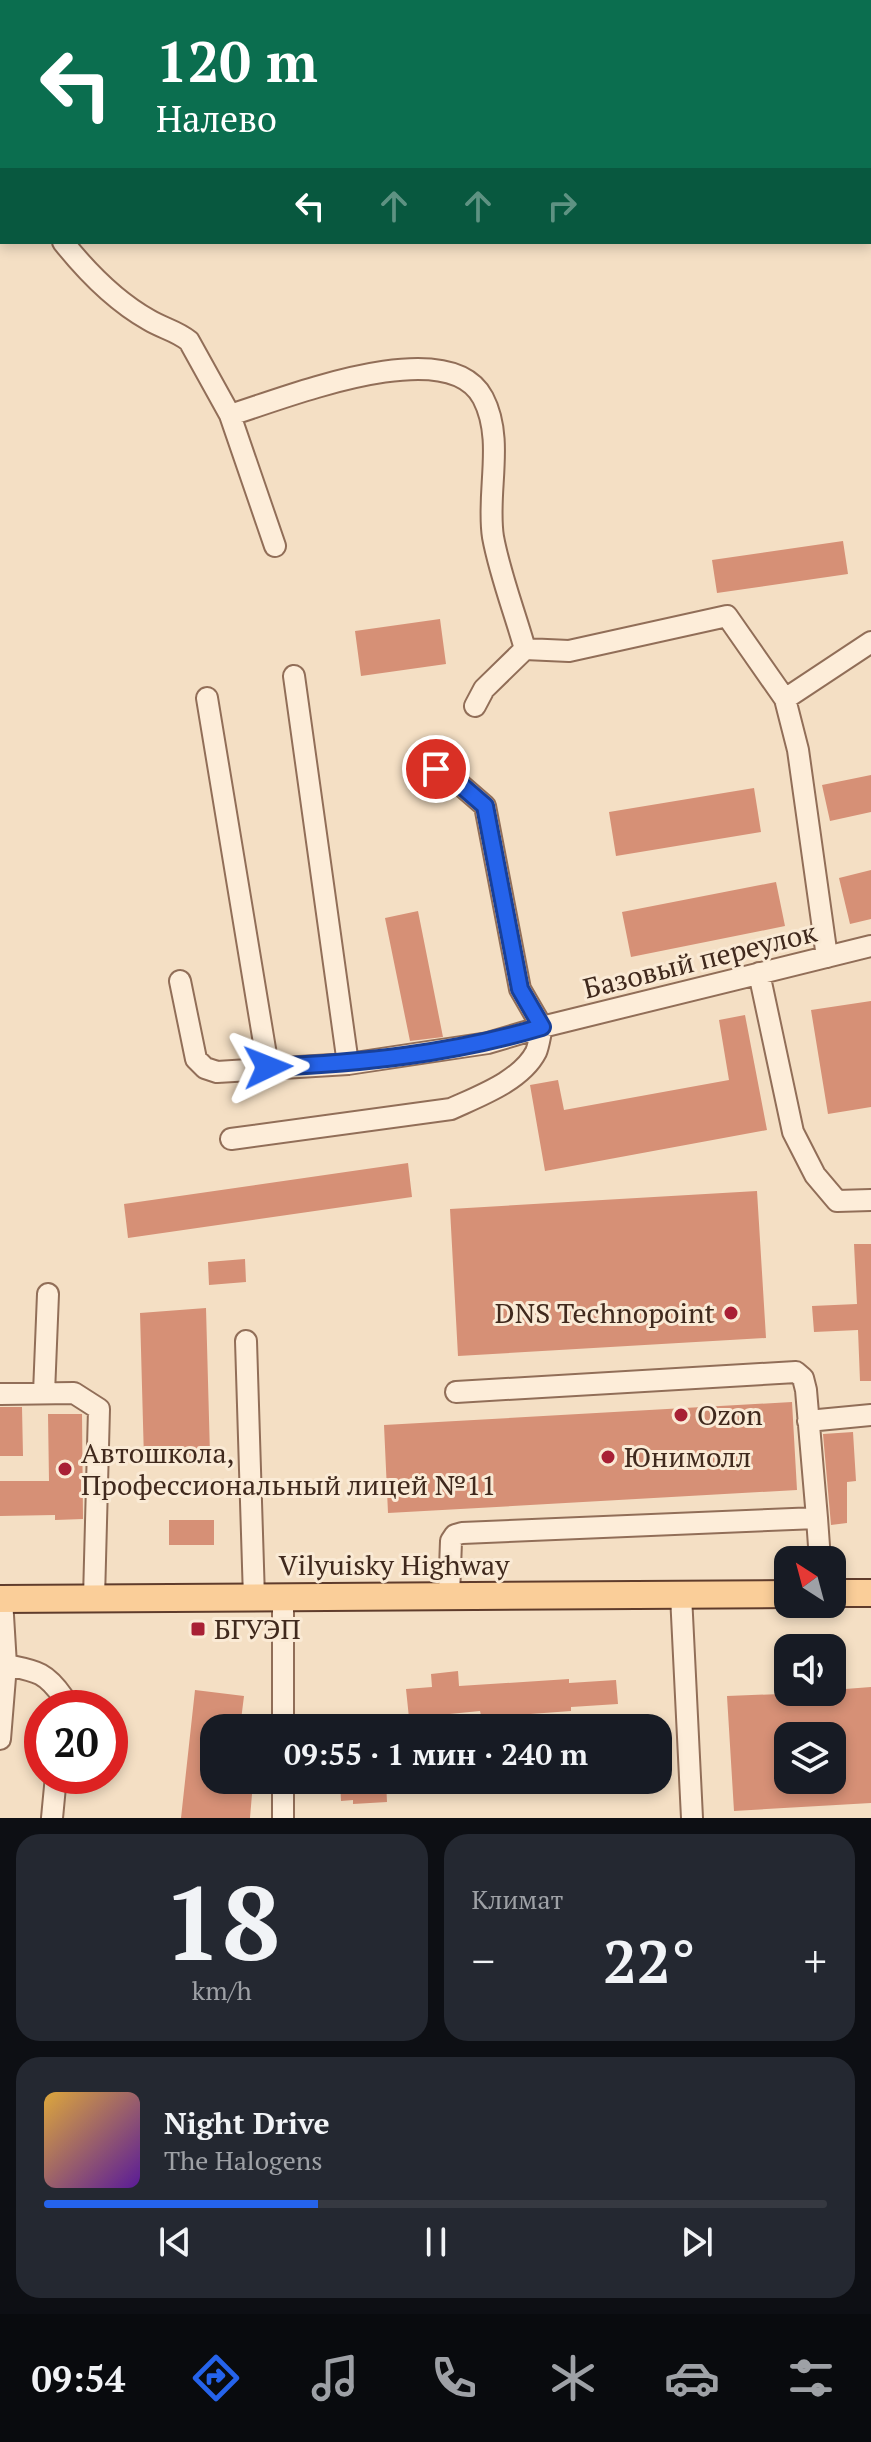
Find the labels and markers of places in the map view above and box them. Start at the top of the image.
pin [402,735,470,803]
place label: DNS Technopoint [495,1294,716,1331]
marker: DNS Technopoint [722,1304,740,1322]
place label: Ozon [697,1396,763,1433]
marker: Ozon [672,1406,690,1424]
place label: Автошкола, Профессиональный лицей №11 [81,1434,496,1503]
place label: Юнимолл [624,1438,751,1475]
marker: Юнимолл [599,1448,617,1466]
marker: Автошкола, Профессиональный лицей №11 [56,1460,74,1478]
place label: БГУЭП [214,1610,301,1647]
marker: БГУЭП [189,1620,207,1638]

